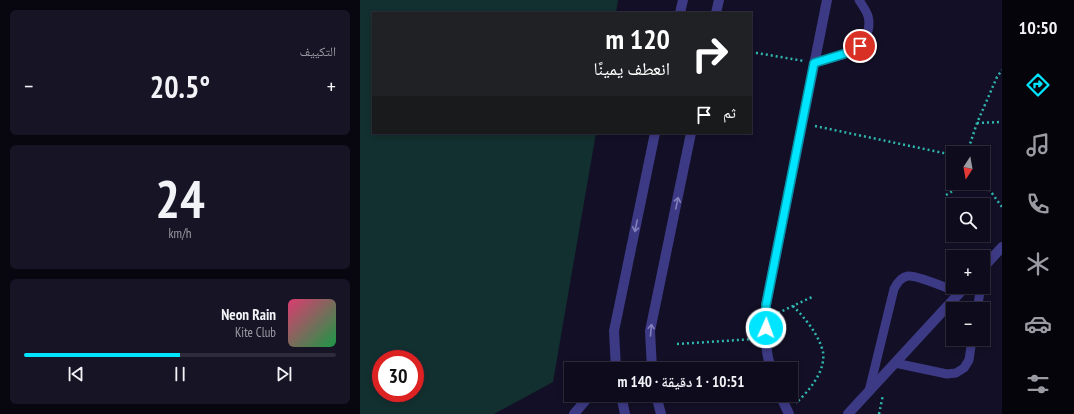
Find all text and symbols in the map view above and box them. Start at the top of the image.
text: 10:50 [1019,16,1057,39]
text: 120 m [606,20,670,57]
icon: right [684,28,736,80]
pin [843,29,877,63]
icon: arrive [849,35,871,57]
text: التكييف [300,43,336,60]
text: انعطف يمينًا [594,57,670,80]
text: 20.5° [150,67,210,106]
icon: directions [1024,71,1052,99]
text: − [24,72,33,100]
text: + [327,72,336,100]
text: ثم [723,103,736,122]
icon: arrive [693,104,715,126]
icon: music [1024,131,1052,159]
north arrow [946,146,990,190]
map controls [946,146,990,346]
text: 24 [155,165,205,232]
icon: phone [1024,190,1052,218]
one-way arrow [673,197,681,210]
button: search [946,198,990,242]
one-way arrow [631,219,639,232]
text: km/h [168,225,192,242]
button: + [946,250,990,294]
icon: climate [1024,250,1052,278]
button: − [946,302,990,346]
text: Neon Rain [221,305,276,324]
position arrow [745,307,787,349]
icon: car [1024,310,1052,338]
text: Kite Club [235,324,276,341]
one-way arrow [647,324,654,337]
speed limit sign: 30 [372,350,424,402]
icon: previous [65,363,87,385]
icon: pause [169,363,191,385]
icon: next [273,363,295,385]
icon: filters [1024,370,1052,398]
text: 10:51 · 1 دقيقة · 140 m [617,372,745,391]

